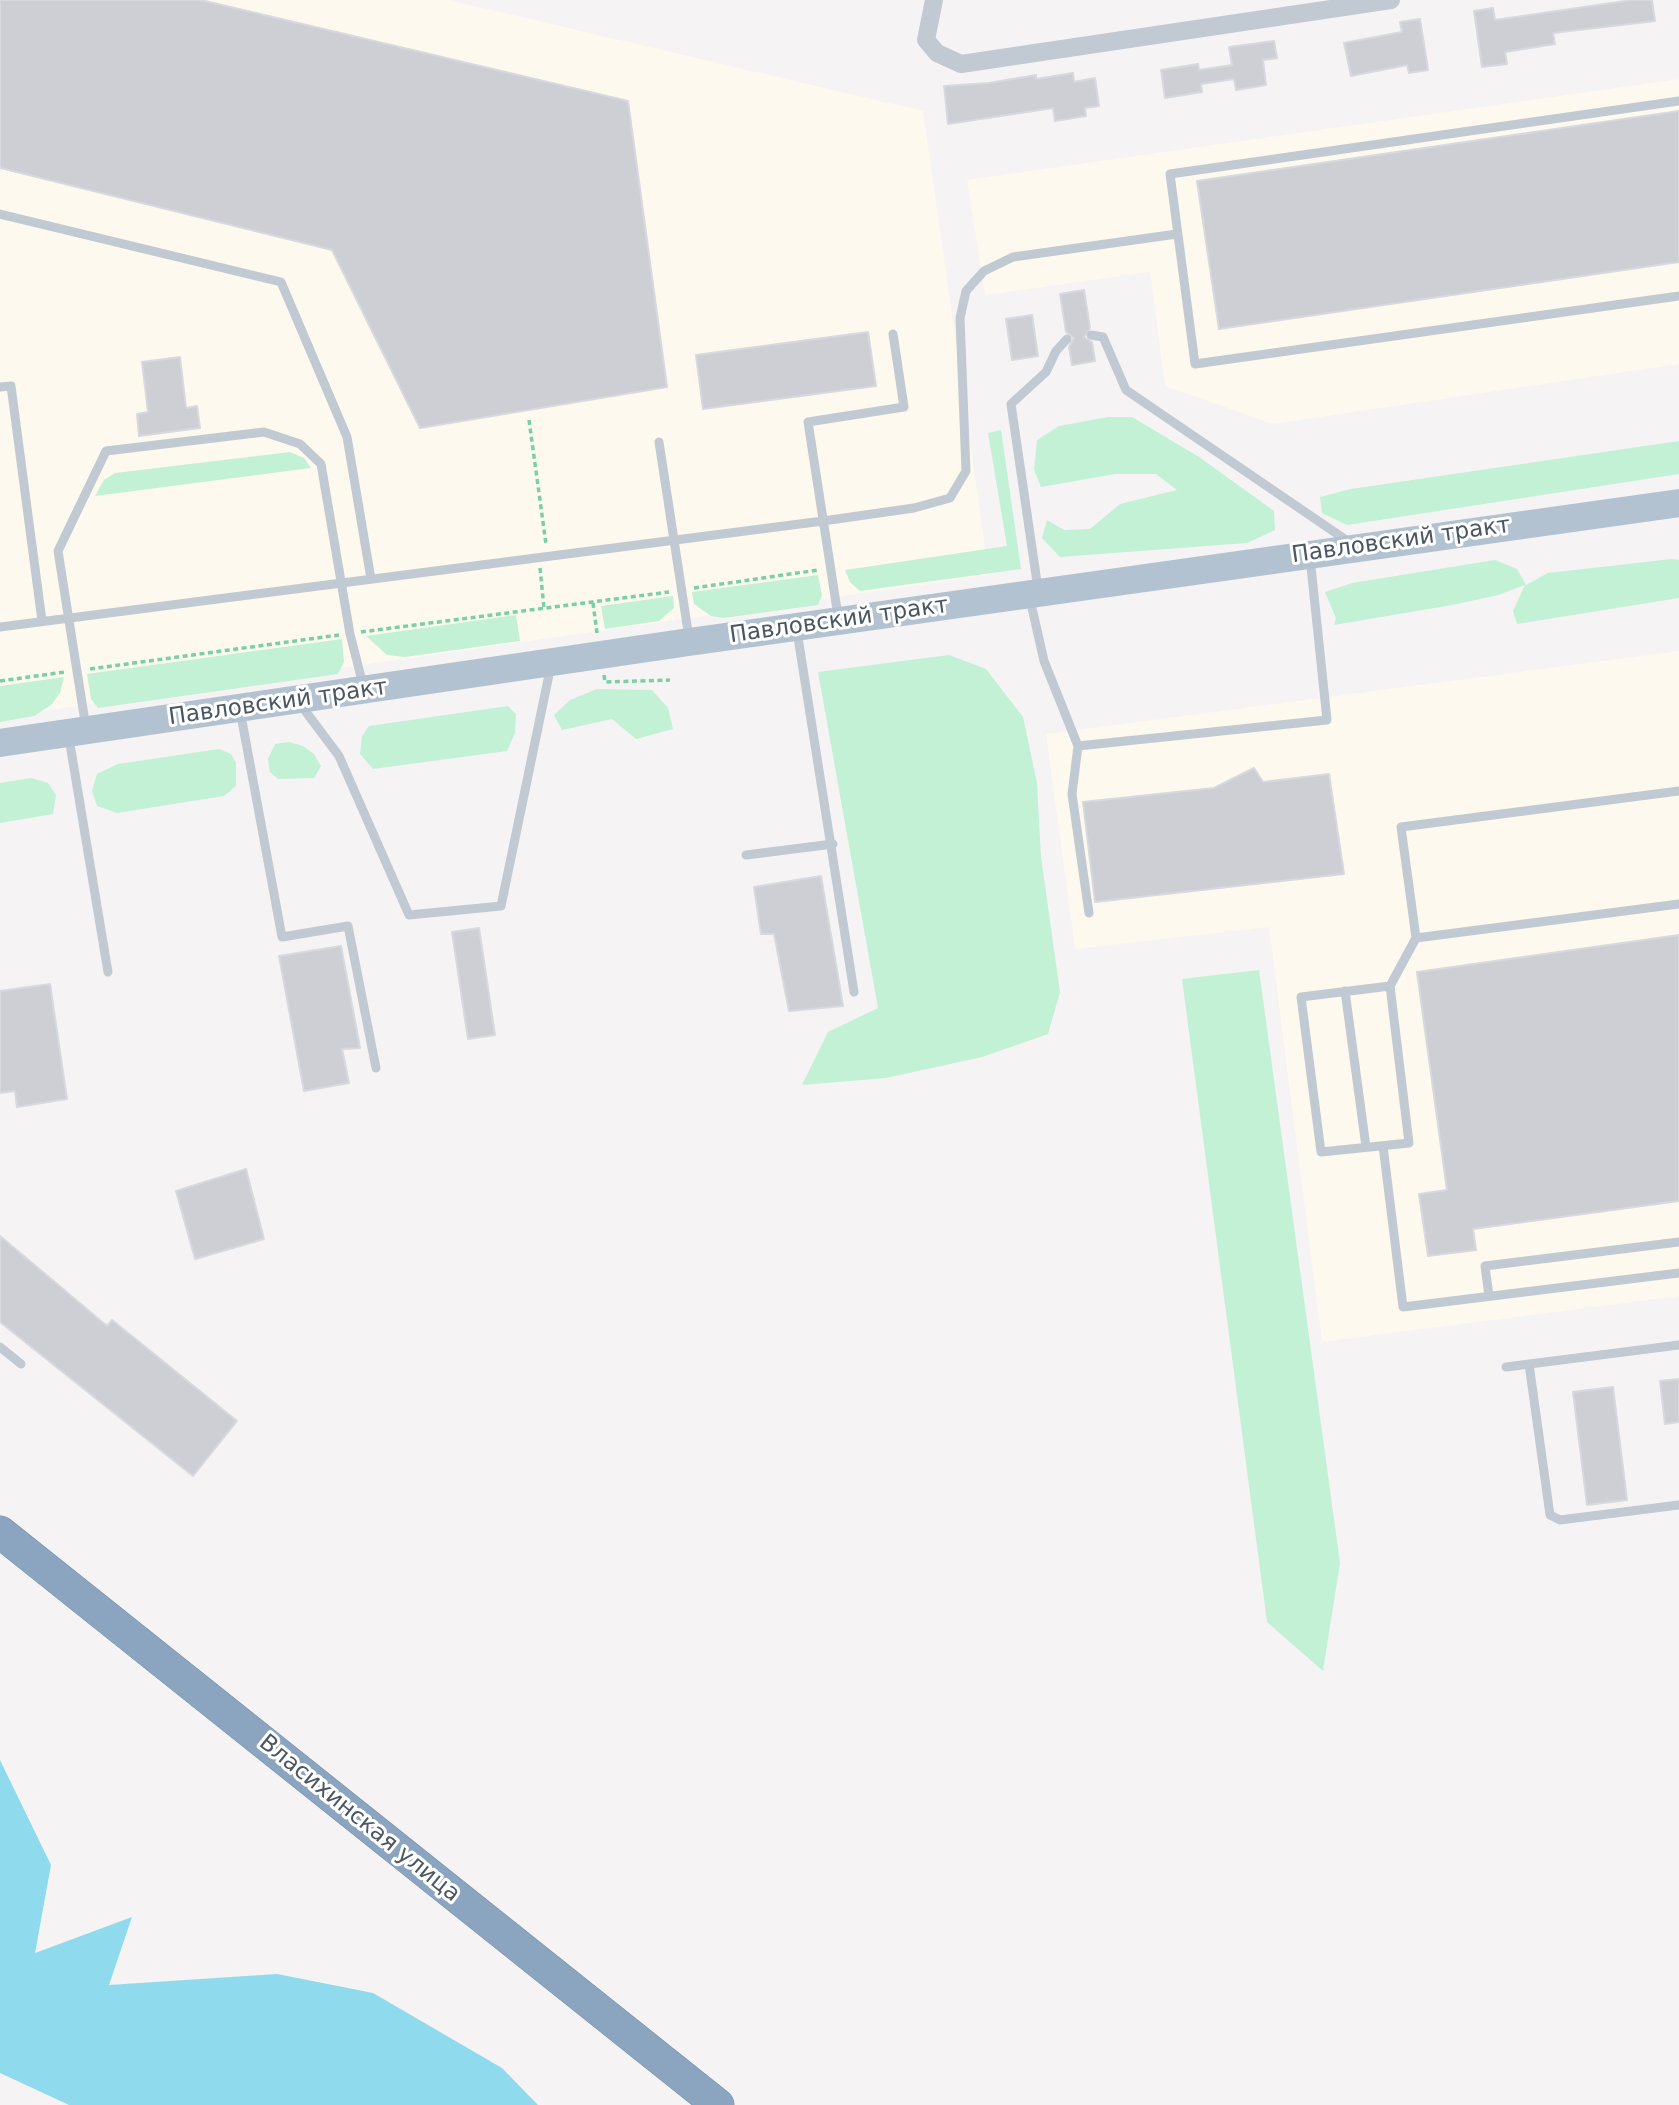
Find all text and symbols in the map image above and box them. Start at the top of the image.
street label: Павловский тракт [1290,512,1512,570]
street label: Павловский тракт [728,592,950,650]
street label: Павловский тракт [167,674,389,732]
street label: Власихинская улица [253,1729,465,1909]

